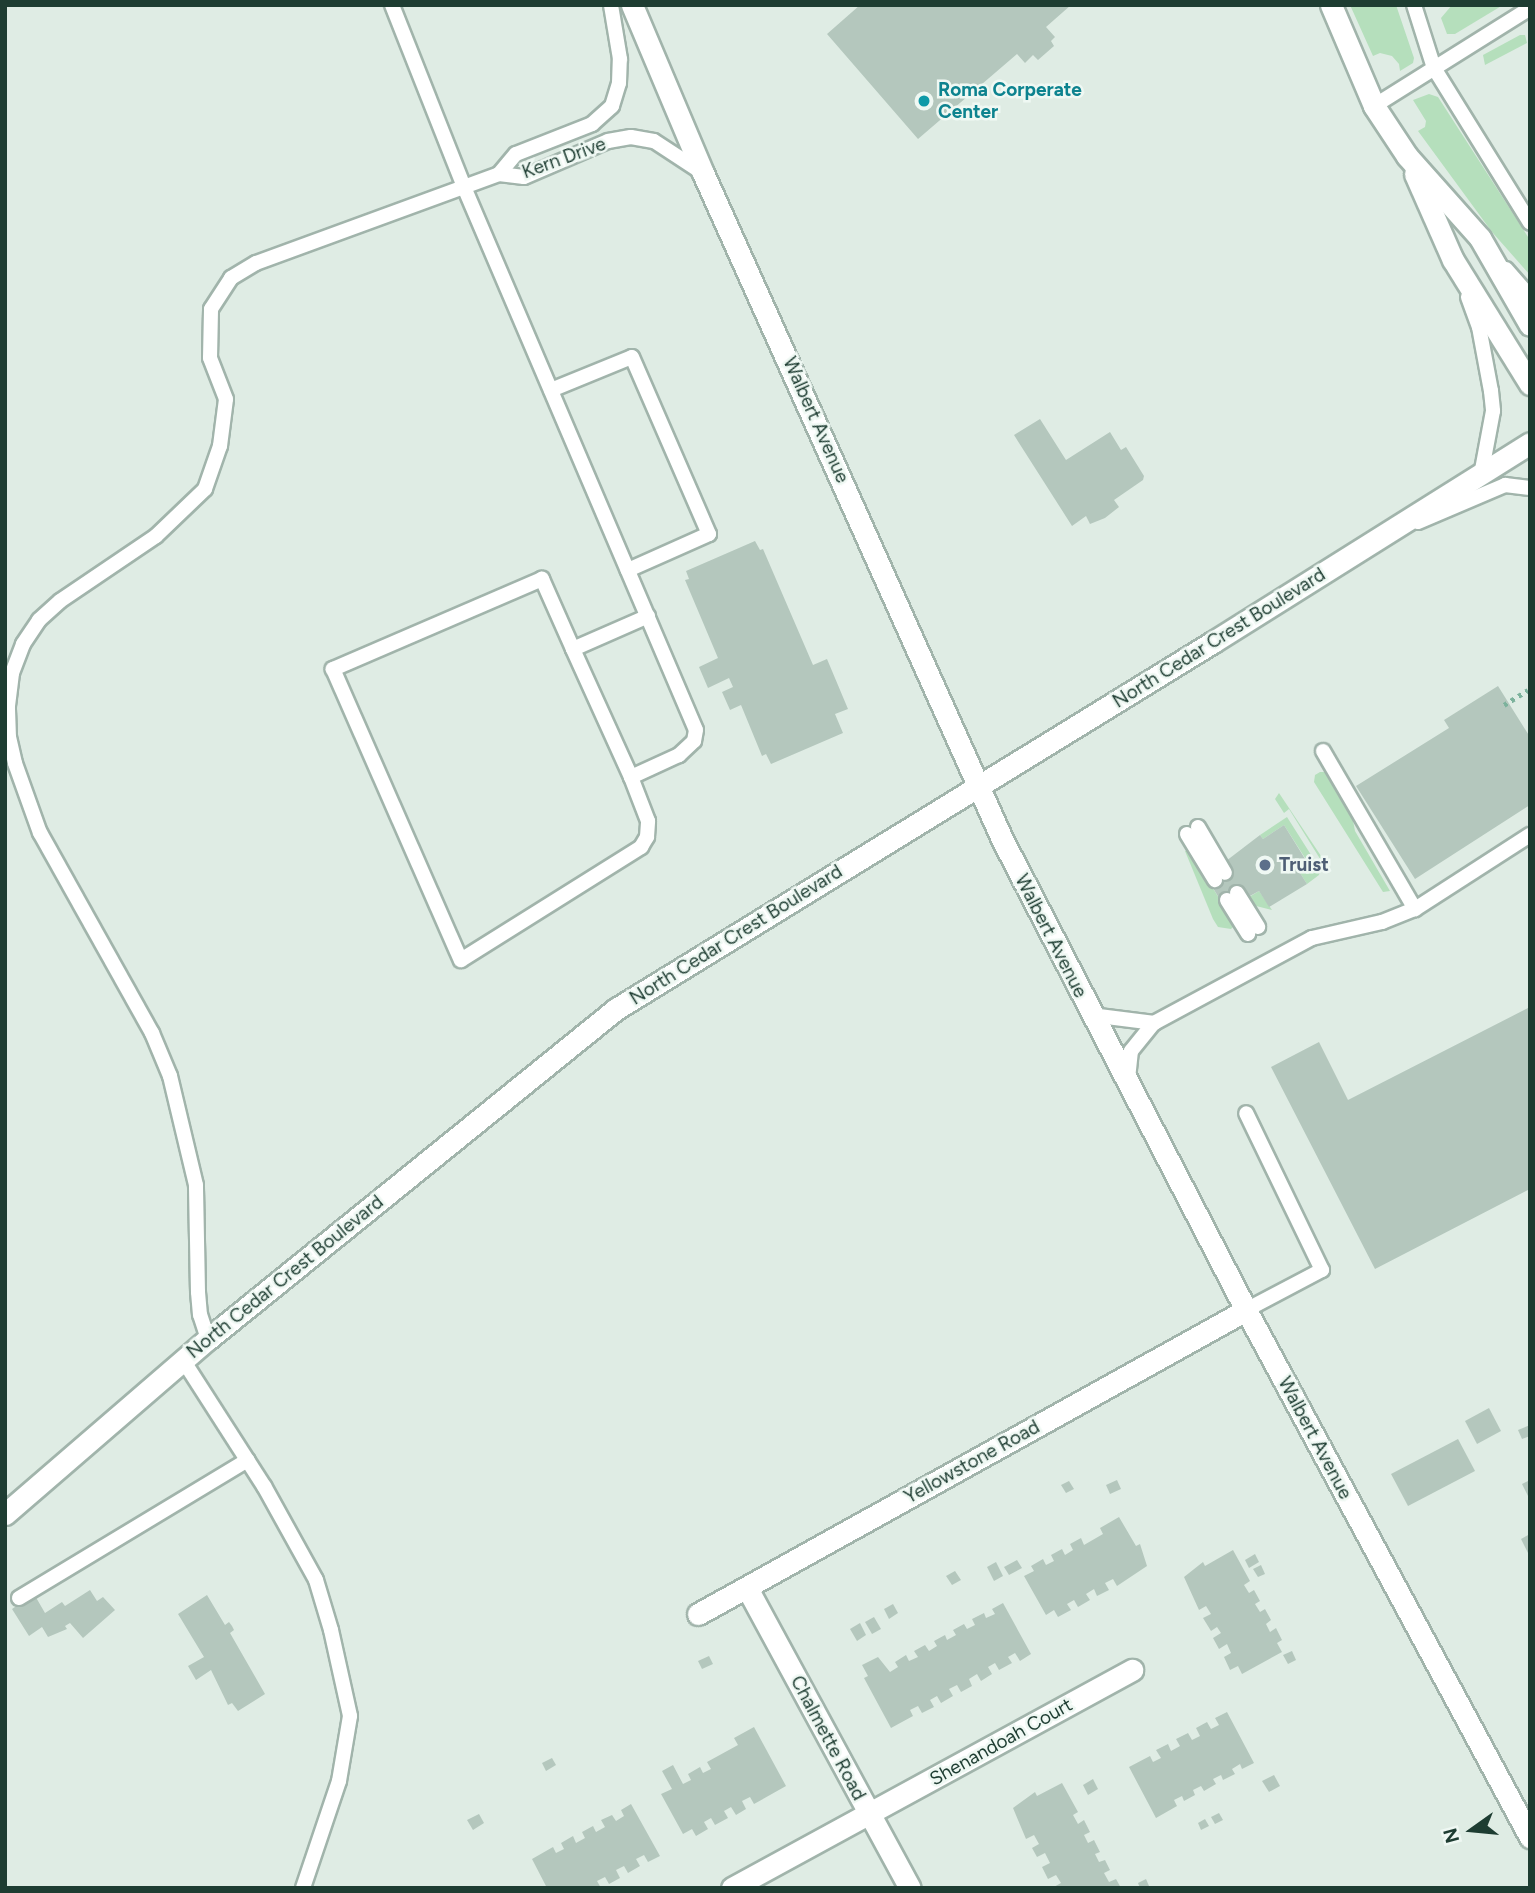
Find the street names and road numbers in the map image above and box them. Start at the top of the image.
street label: Kern Drive [519,132,609,184]
street label: Walbert Avenue [778,354,854,486]
street label: North Cedar Crest Boulevard [1109,563,1329,713]
street label: North Cedar Crest Boulevard [626,860,846,1010]
street label: Walbert Avenue [1010,871,1092,1001]
street label: North Cedar Crest Boulevard [182,1191,388,1363]
street label: Walbert Avenue [1273,1373,1357,1503]
street label: Yellowstone Road [900,1415,1044,1509]
street label: Chalmette Road [786,1672,870,1804]
street label: Shenandoah Court [926,1693,1076,1791]

